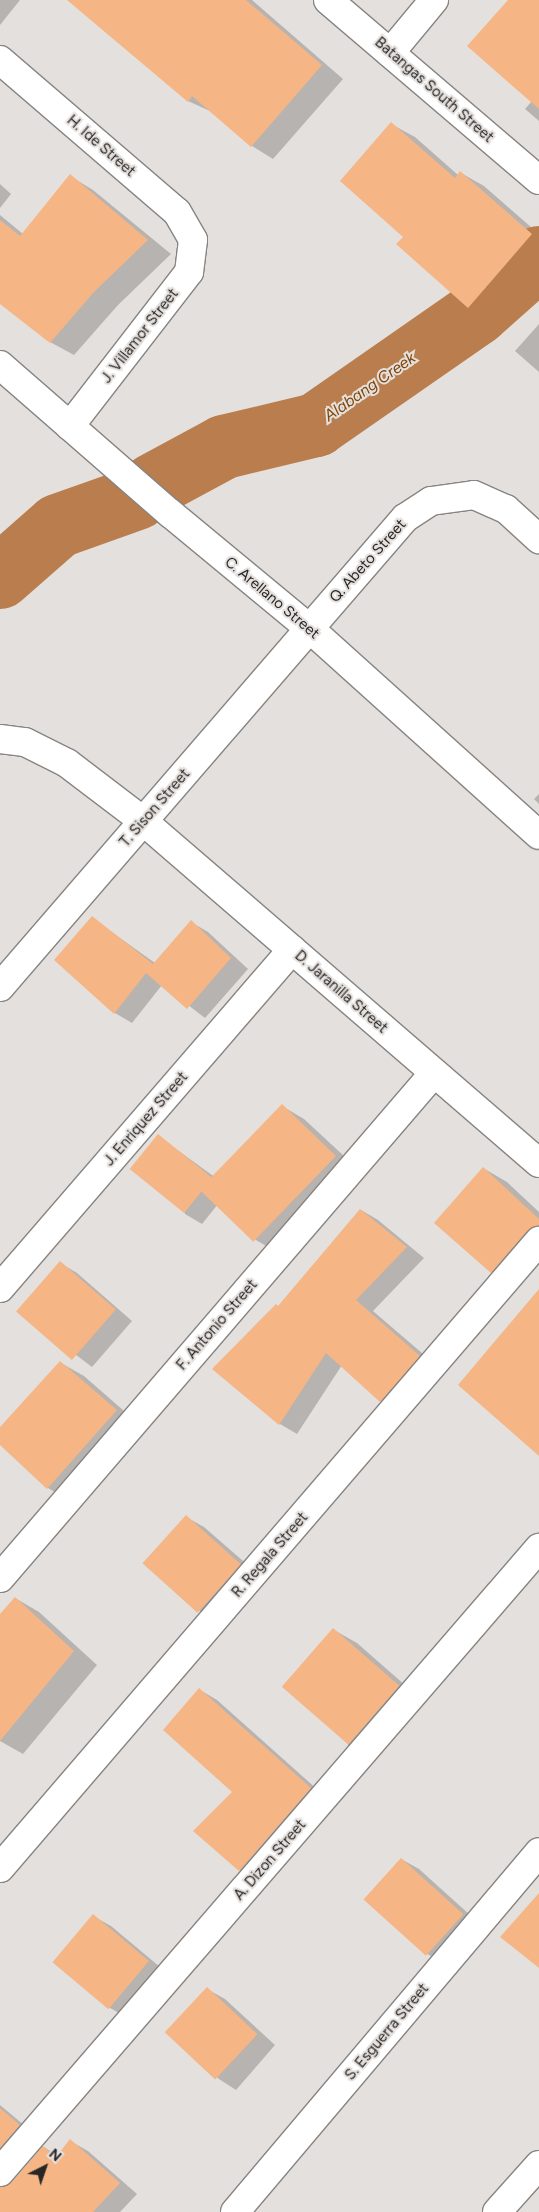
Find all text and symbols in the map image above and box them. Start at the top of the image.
street label: Batangas South Street [371,33,497,147]
street label: H. Ide Street [63,111,139,181]
street label: J. Villamor Street [98,285,182,387]
water label: Alabang Creek [321,348,419,426]
street label: Q. Abeto Street [326,516,410,606]
street label: C. Arellano Street [221,553,323,643]
street label: T. Sison Street [116,765,194,851]
street label: D. Jaranilla Street [291,947,391,1037]
street label: J. Enriquez Street [100,1068,192,1170]
street label: F. Antonio Street [173,1276,261,1374]
street label: R. Regala Street [228,1509,312,1601]
street label: A. Dizon Street [230,1816,310,1904]
street label: S. Esguerra Street [341,1980,433,2084]
north arrow [20,2142,70,2192]
text: N [46,2145,65,2165]

